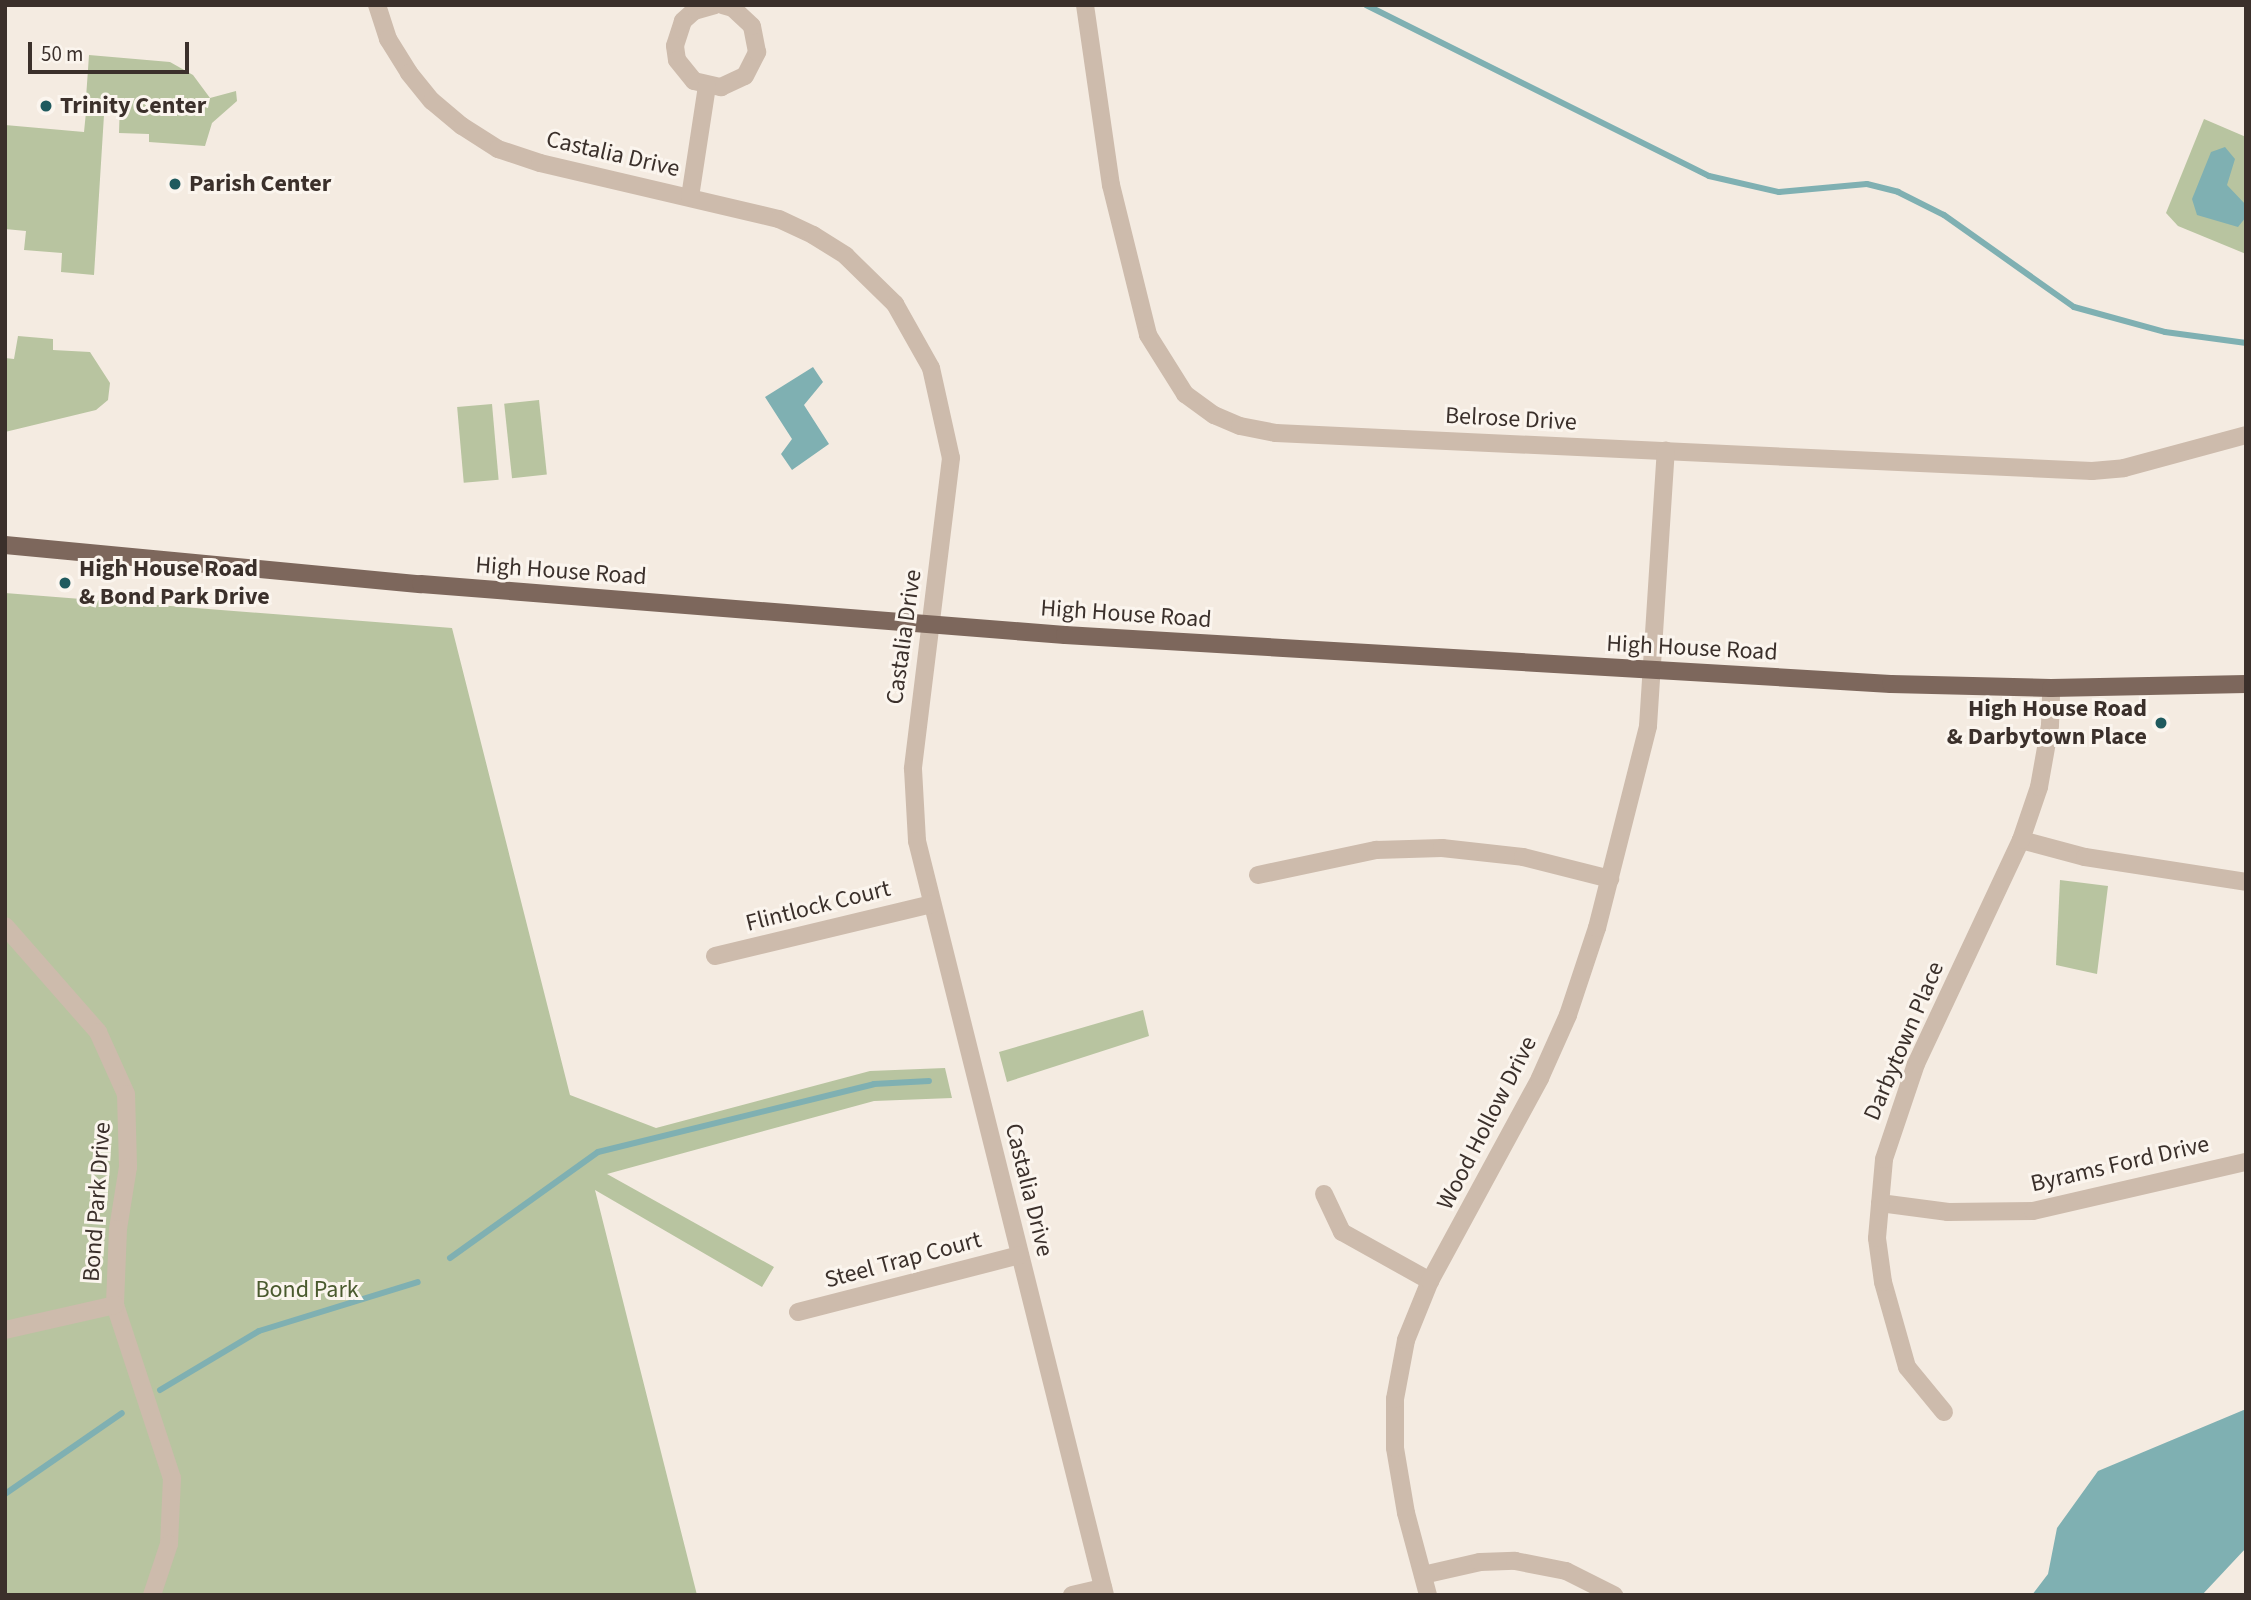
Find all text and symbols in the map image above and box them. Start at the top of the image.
scale bar [32,28,192,72]
text: 50 m [41,39,83,69]
place label: Trinity Center [60,92,206,120]
marker: Trinity Center [38,98,54,114]
street label: Castalia Drive [543,125,683,183]
place label: Parish Center [189,170,331,198]
marker: Parish Center [167,176,183,192]
street label: Belrose Drive [1444,401,1578,437]
street label: High House Road [474,551,648,591]
place label: High House Road & Bond Park Drive [79,555,270,611]
street label: Castalia Drive [880,568,928,706]
marker: High House Road & Bond Park Drive [57,575,73,591]
street label: High House Road [1039,594,1213,634]
street label: High House Road [1606,629,1778,667]
place label: High House Road & Darbytown Place [1947,695,2147,751]
marker: High House Road & Darbytown Place [2153,715,2169,731]
street label: Flintlock Court [743,874,893,938]
street label: Darbytown Place [1858,957,1950,1125]
street label: Wood Hollow Drive [1431,1031,1543,1215]
street label: Bond Park Drive [77,1121,117,1283]
street label: Castalia Drive [999,1121,1059,1259]
street label: Byrams Ford Drive [2028,1129,2212,1199]
street label: Steel Trap Court [822,1225,984,1295]
park label: Bond Park [255,1276,359,1304]

